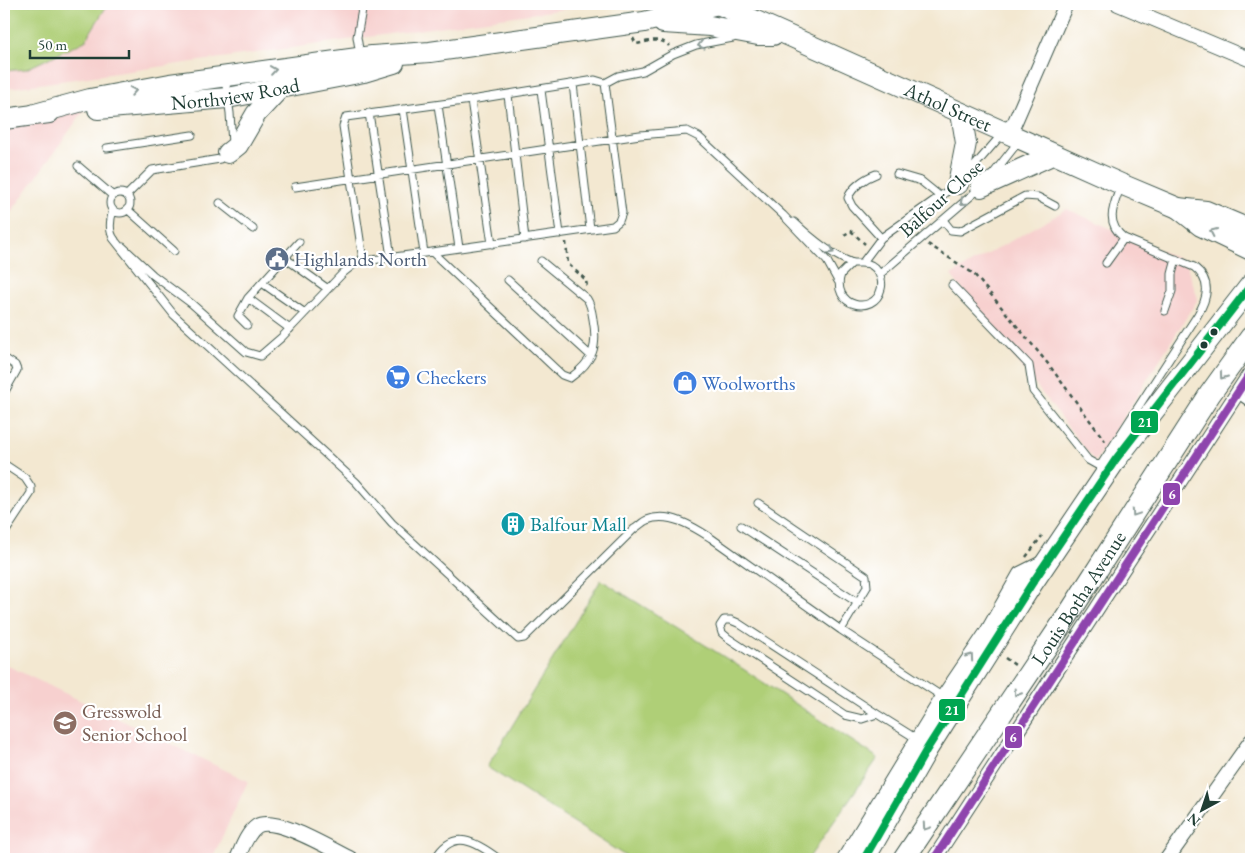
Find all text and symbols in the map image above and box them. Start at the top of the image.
scale bar [30,28,129,60]
text: 50 m [38,35,67,54]
one-way arrow [697,39,705,49]
one-way arrow [268,66,277,76]
street label: Northview Road [170,71,302,116]
street label: Athol Street [899,76,996,138]
one-way arrow [129,87,138,97]
street label: Balfour Close [893,153,989,243]
one-way arrow [960,197,969,206]
one-way arrow [1209,228,1218,238]
one-way arrow [825,244,834,254]
public building icon: Highlands North [264,246,290,272]
place label: Highlands North [294,246,427,272]
unlabelled marker [1209,327,1219,337]
unlabelled marker [1199,340,1209,350]
supermarket icon: Checkers [385,364,411,390]
place label: Checkers [416,364,487,390]
shop icon: Woolworths [672,370,698,396]
place label: Woolworths [702,370,795,396]
one-way arrow [1220,370,1228,379]
line badge: 21 [1130,410,1159,434]
text: 21 [1138,413,1152,431]
line badge: 6 [1162,482,1181,506]
text: 6 [1168,485,1176,503]
one-way arrow [1132,507,1141,517]
building icon: Balfour Mall [500,511,526,537]
place label: Balfour Mall [530,511,627,537]
street label: Louis Botha Avenue [1025,526,1132,670]
one-way arrow [964,653,973,663]
one-way arrow [1013,687,1023,696]
place label: Gresswold Senior School [82,698,187,747]
line badge: 21 [938,698,966,722]
text: 21 [945,701,959,719]
school or university icon: Gresswold Senior School [52,710,78,736]
line badge: 6 [1004,725,1023,749]
text: 6 [1009,728,1017,746]
north arrow [1178,786,1228,836]
text: N [1183,809,1204,830]
one-way arrow [923,822,932,831]

